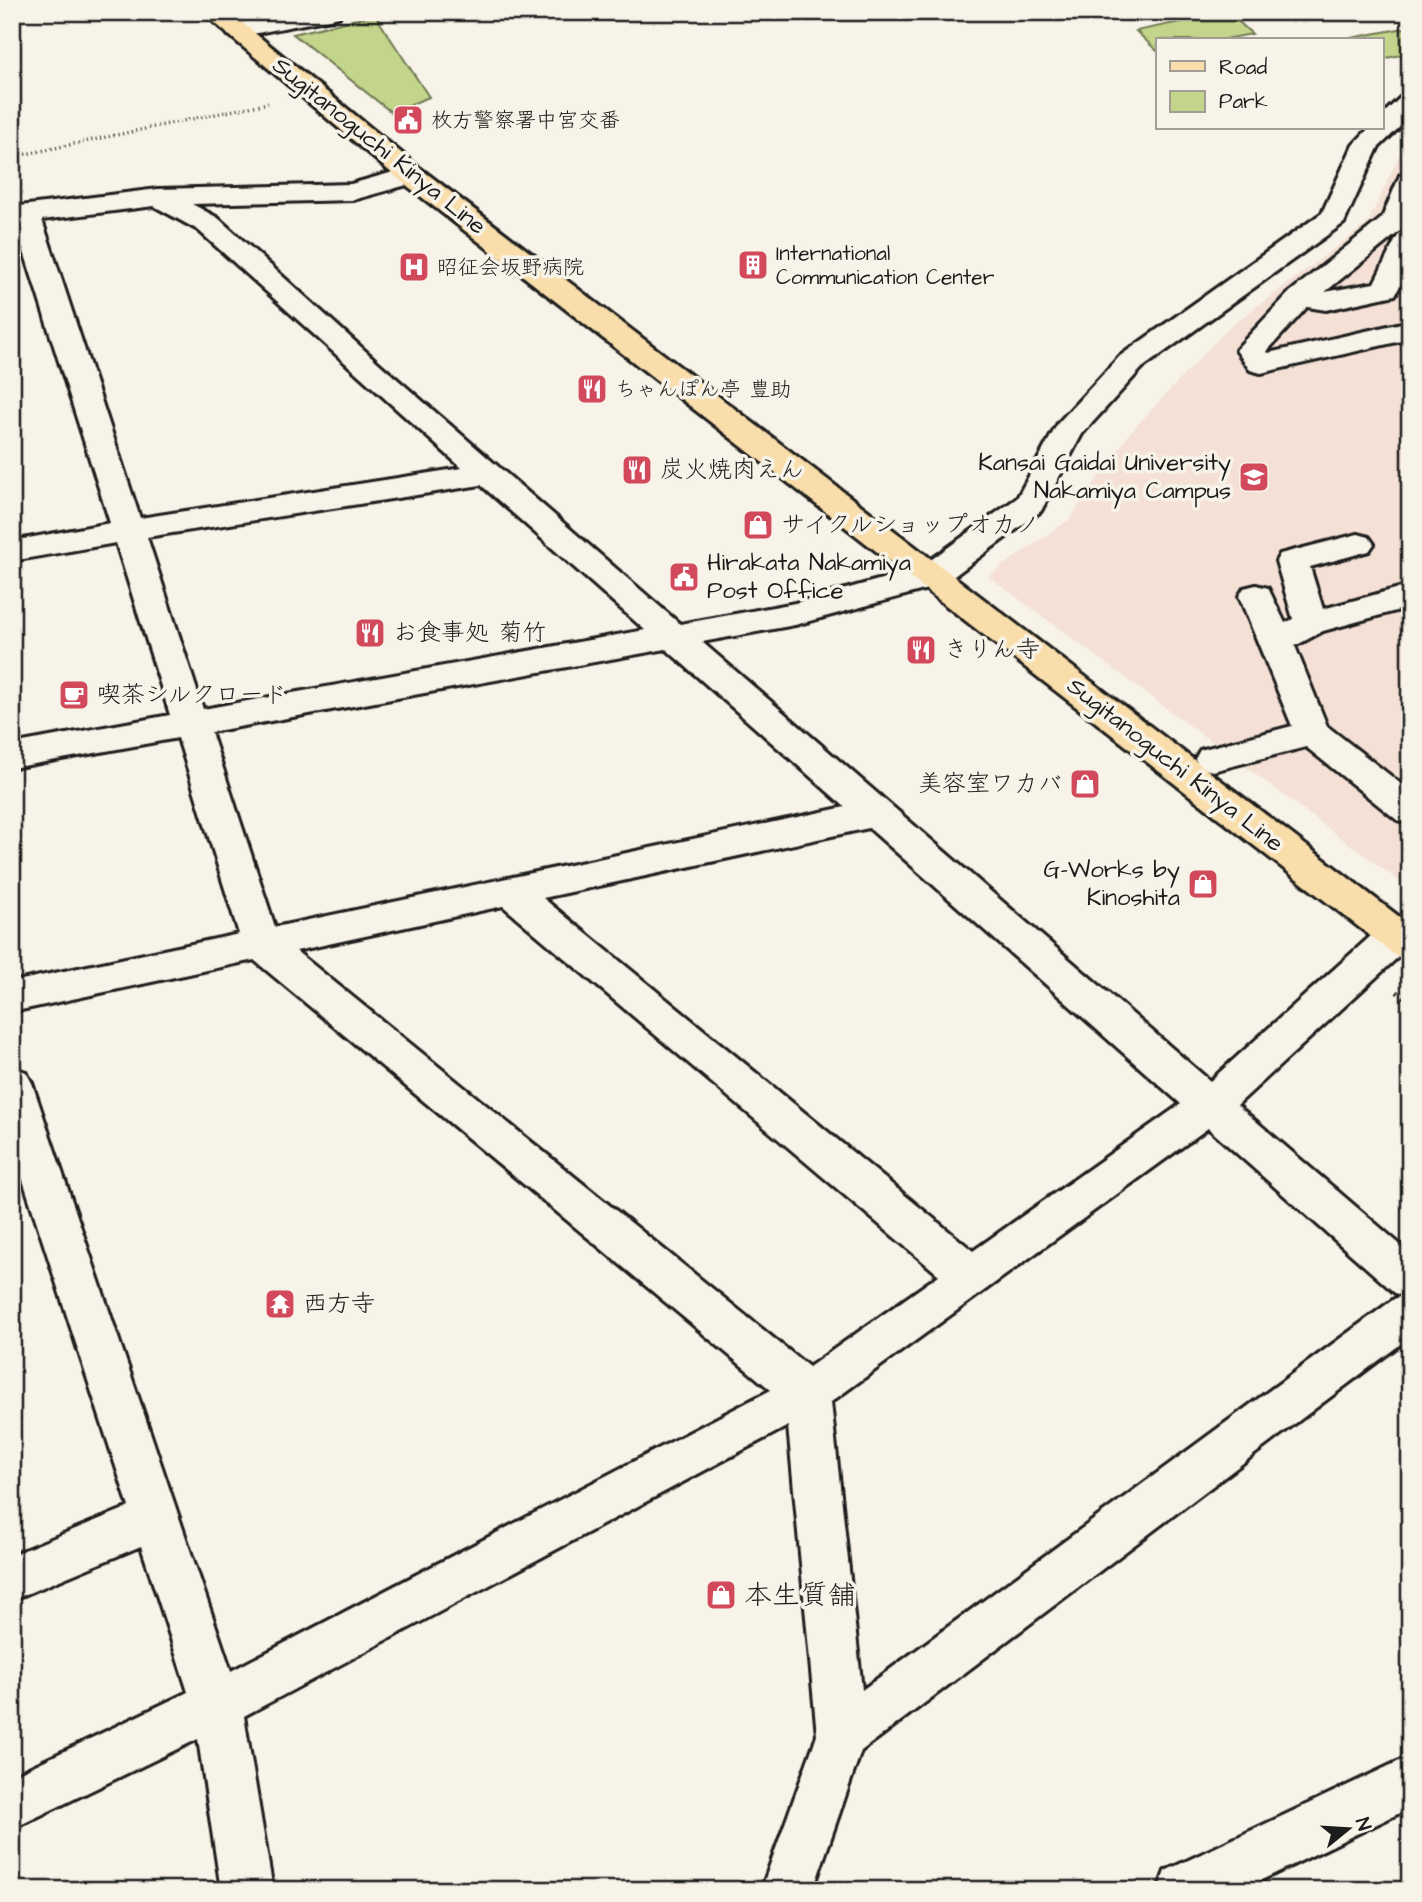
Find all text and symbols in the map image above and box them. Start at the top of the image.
legend [1156,38,1384,130]
street label: Sugitanoguchi Kinya Line [264,49,493,244]
text: Road [1219,53,1267,82]
text: Park [1219,87,1268,116]
public building icon: 枚方警察署中宮交番 [391,103,425,137]
place label: 枚方警察署中宮交番 [431,106,620,135]
place label: International Communication Center [776,239,995,292]
building icon: International Communication Center [736,248,770,282]
hospital icon: 昭征会坂野病院 [397,250,431,284]
place label: 昭征会坂野病院 [437,253,584,282]
restaurant icon: ちゃんぽん亭 豊助 [575,372,609,406]
place label: ちゃんぽん亭 豊助 [615,375,791,404]
place label: Kansai Gaidai University Nakamiya Campus [978,446,1231,509]
restaurant icon: 炭火焼肉えん [620,453,654,487]
place label: 炭火焼肉えん [660,453,804,487]
school or university icon: Kansai Gaidai University Nakamiya Campus [1237,460,1271,494]
shop icon: サイクルショップオカノ [741,508,775,542]
place label: サイクルショップオカノ [781,508,1040,542]
place label: Hirakata Nakamiya Post Office [707,546,911,608]
public building icon: Hirakata Nakamiya Post Office [667,560,701,594]
restaurant icon: お食事処 菊竹 [353,616,387,650]
place label: お食事処 菊竹 [393,616,547,650]
restaurant icon: きりん寺 [904,633,938,667]
place label: きりん寺 [944,633,1040,667]
street label: Sugitanoguchi Kinya Line [1059,670,1290,861]
cafe icon: 喫茶シルクロード [57,678,91,712]
place label: 喫茶シルクロード [97,678,288,712]
place label: 美容室ワカバ [918,767,1062,801]
shop icon: 美容室ワカバ [1068,767,1102,801]
place label: G-Works by Kinoshita [1044,853,1180,915]
shop icon: G-Works by Kinoshita [1186,867,1220,901]
temple icon: 西方寺 [263,1287,297,1321]
place label: 西方寺 [303,1287,375,1321]
place label: 本生質舗 [744,1576,856,1615]
shop icon: 本生質舗 [704,1578,738,1612]
north arrow [1314,1794,1384,1864]
text: N [1348,1814,1377,1834]

